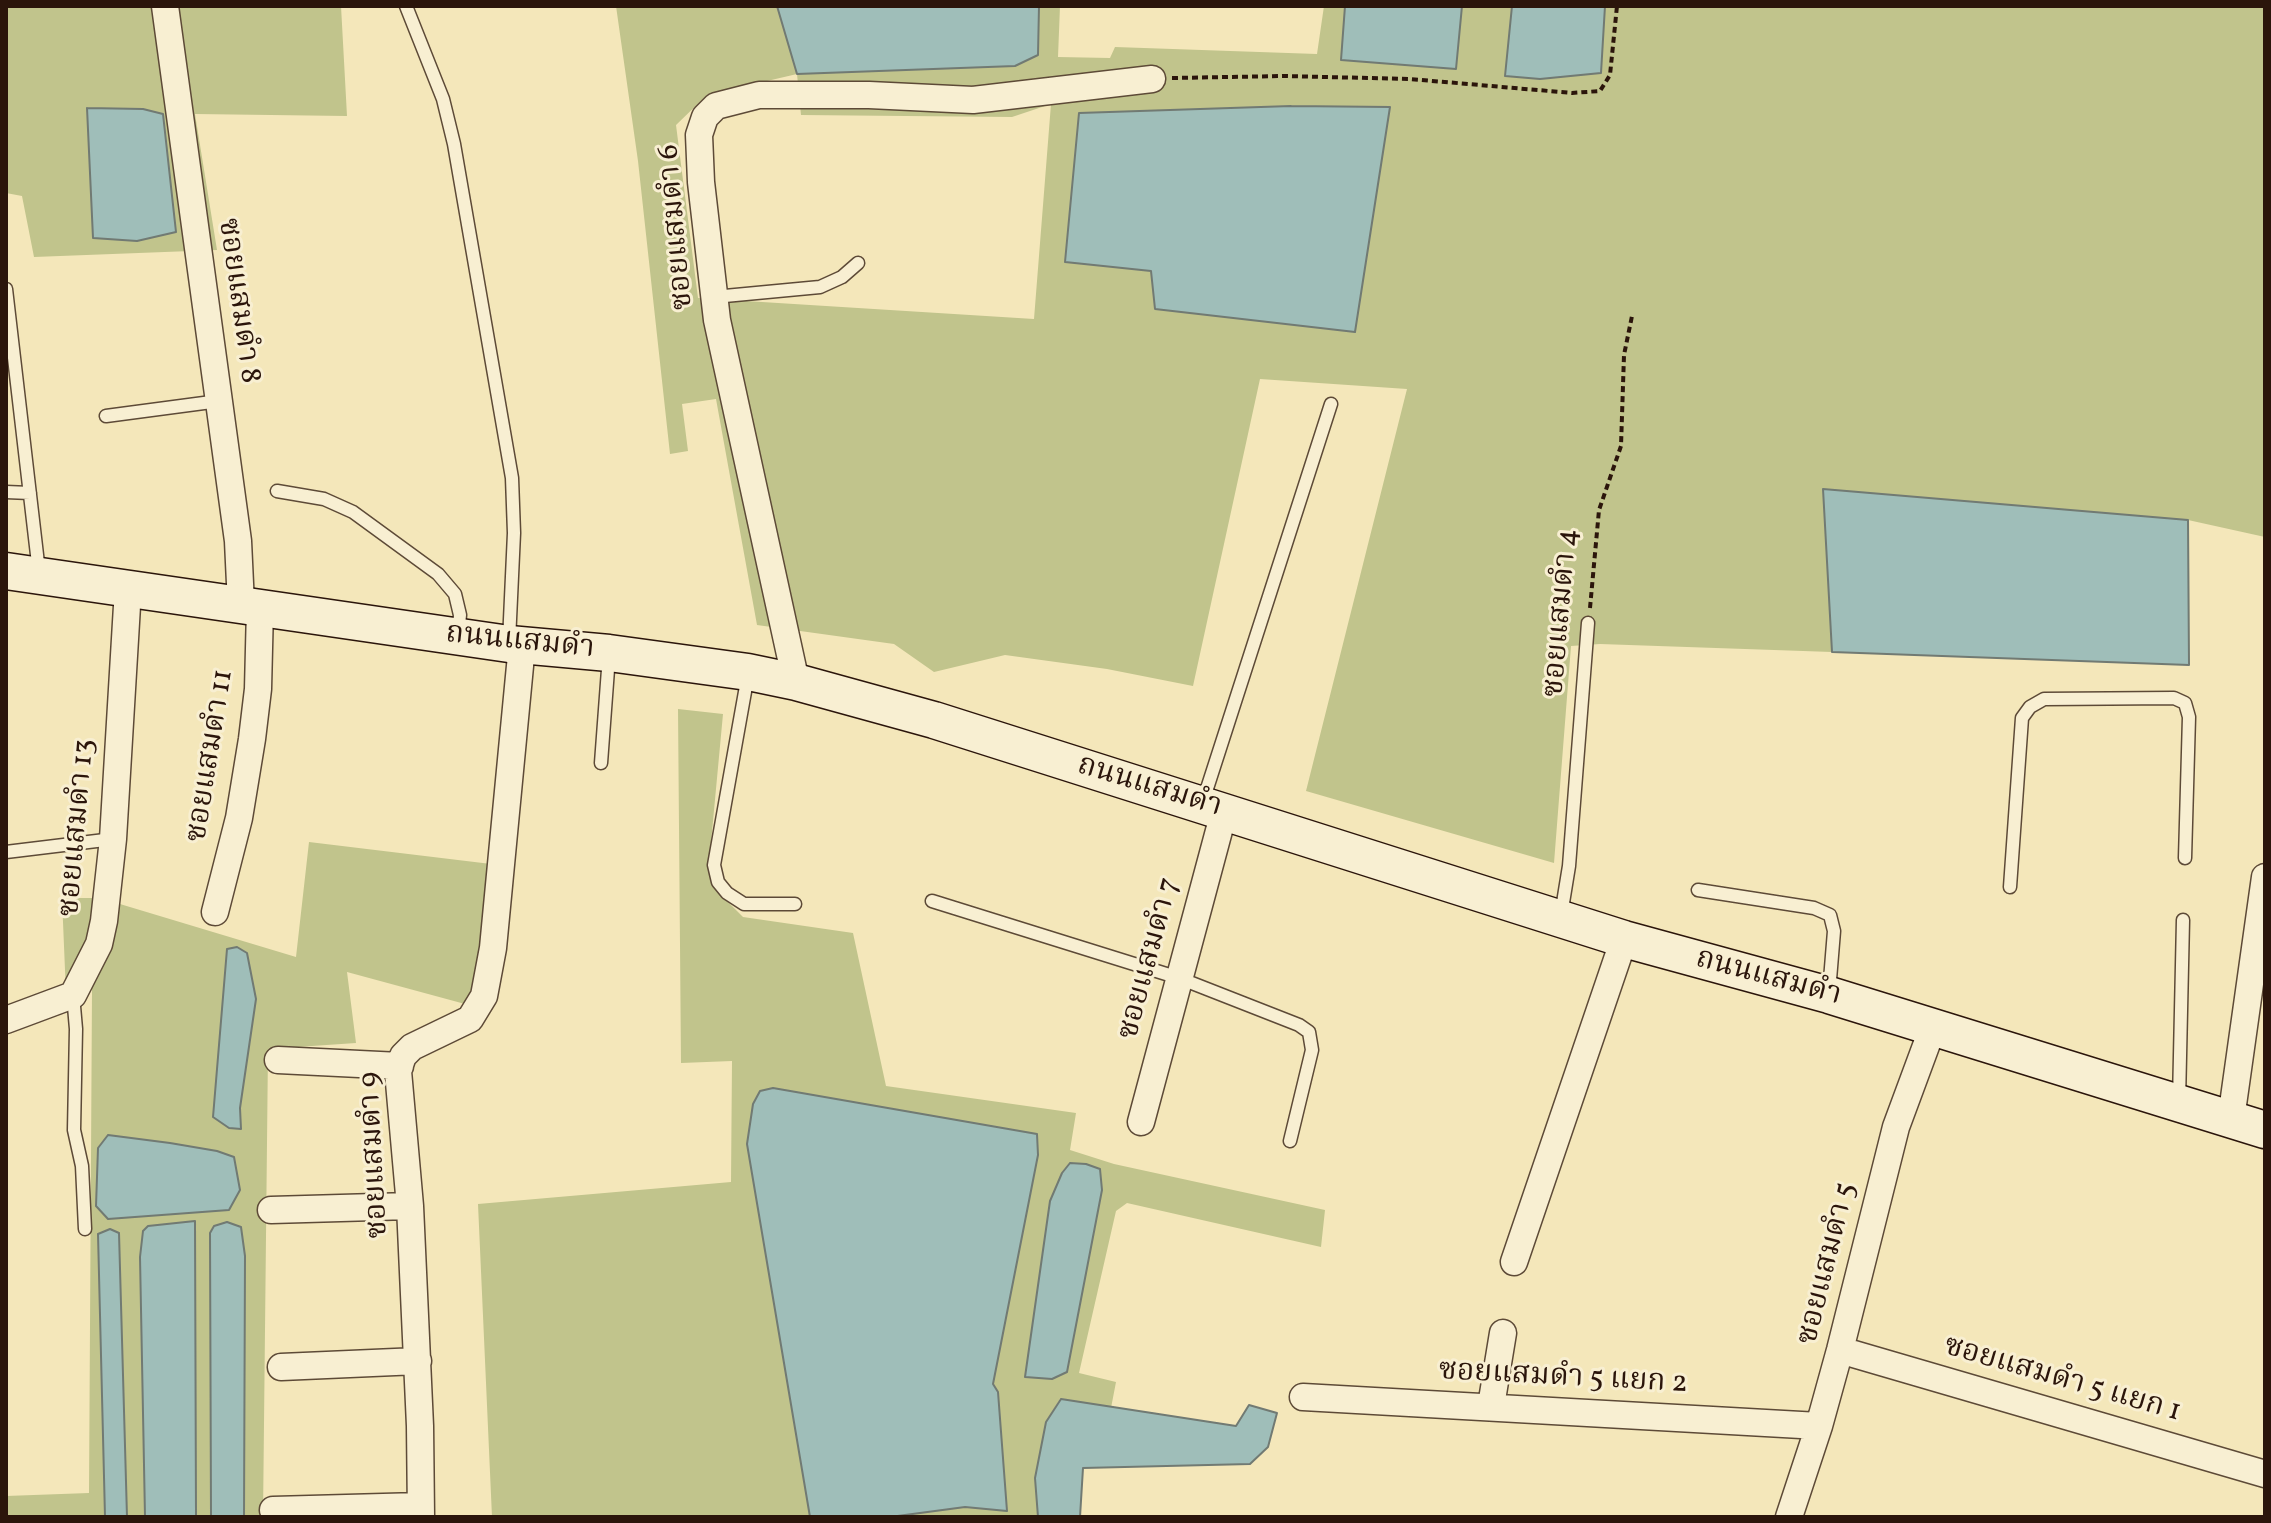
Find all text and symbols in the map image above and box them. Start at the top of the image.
street label: ซอยแสมดำ 6 [653,143,703,311]
street label: ซอยแสมดำ 8 [208,216,266,386]
street label: ซอยแสมดำ 4 [1538,527,1588,699]
street label: ถนนแสมดำ [444,617,596,669]
street label: ซอยแสมดำ 11 [181,667,243,845]
street label: ซอยแสมดำ 13 [53,738,105,918]
street label: ถนนแสมดำ [1072,749,1226,827]
street label: ซอยแสมดำ 7 [1112,874,1190,1044]
street label: ถนนแสมดำ [1691,942,1845,1016]
street label: ซอยแสมดำ 9 [354,1071,398,1239]
street label: ซอยแสมดำ 5 [1792,1179,1866,1349]
street label: ซอยแสมดำ 5 แยก 1 [1939,1330,2185,1432]
street label: ซอยแสมดำ 5 แยก 2 [1438,1354,1688,1404]

